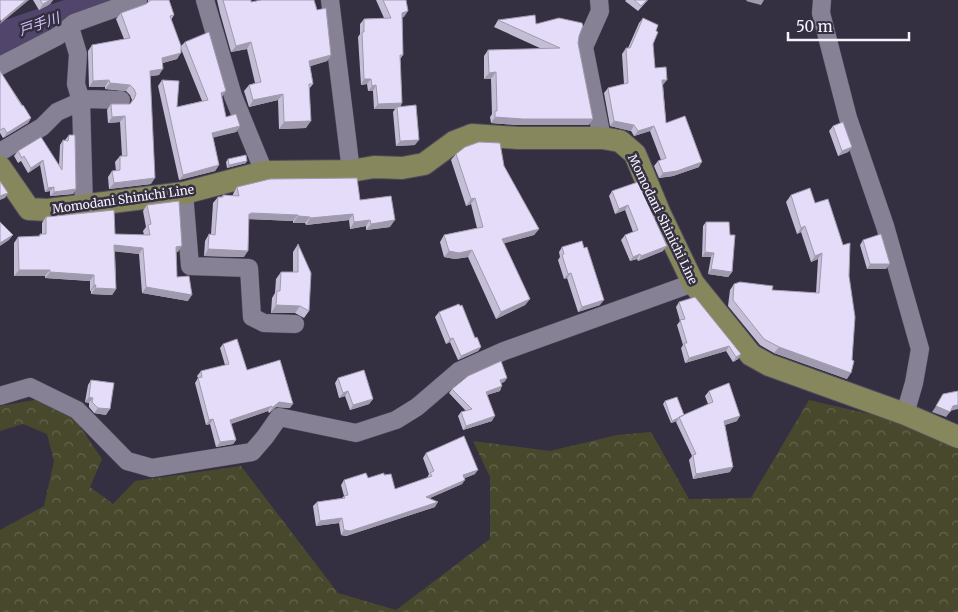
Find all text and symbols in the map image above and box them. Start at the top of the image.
water label: 戸手川 [16,8,64,39]
scale bar [788,10,909,42]
text: 50 m [796,17,833,36]
street label: Momodani Shinichi Line [625,151,701,287]
street label: Momodani Shinichi Line [51,182,195,216]

